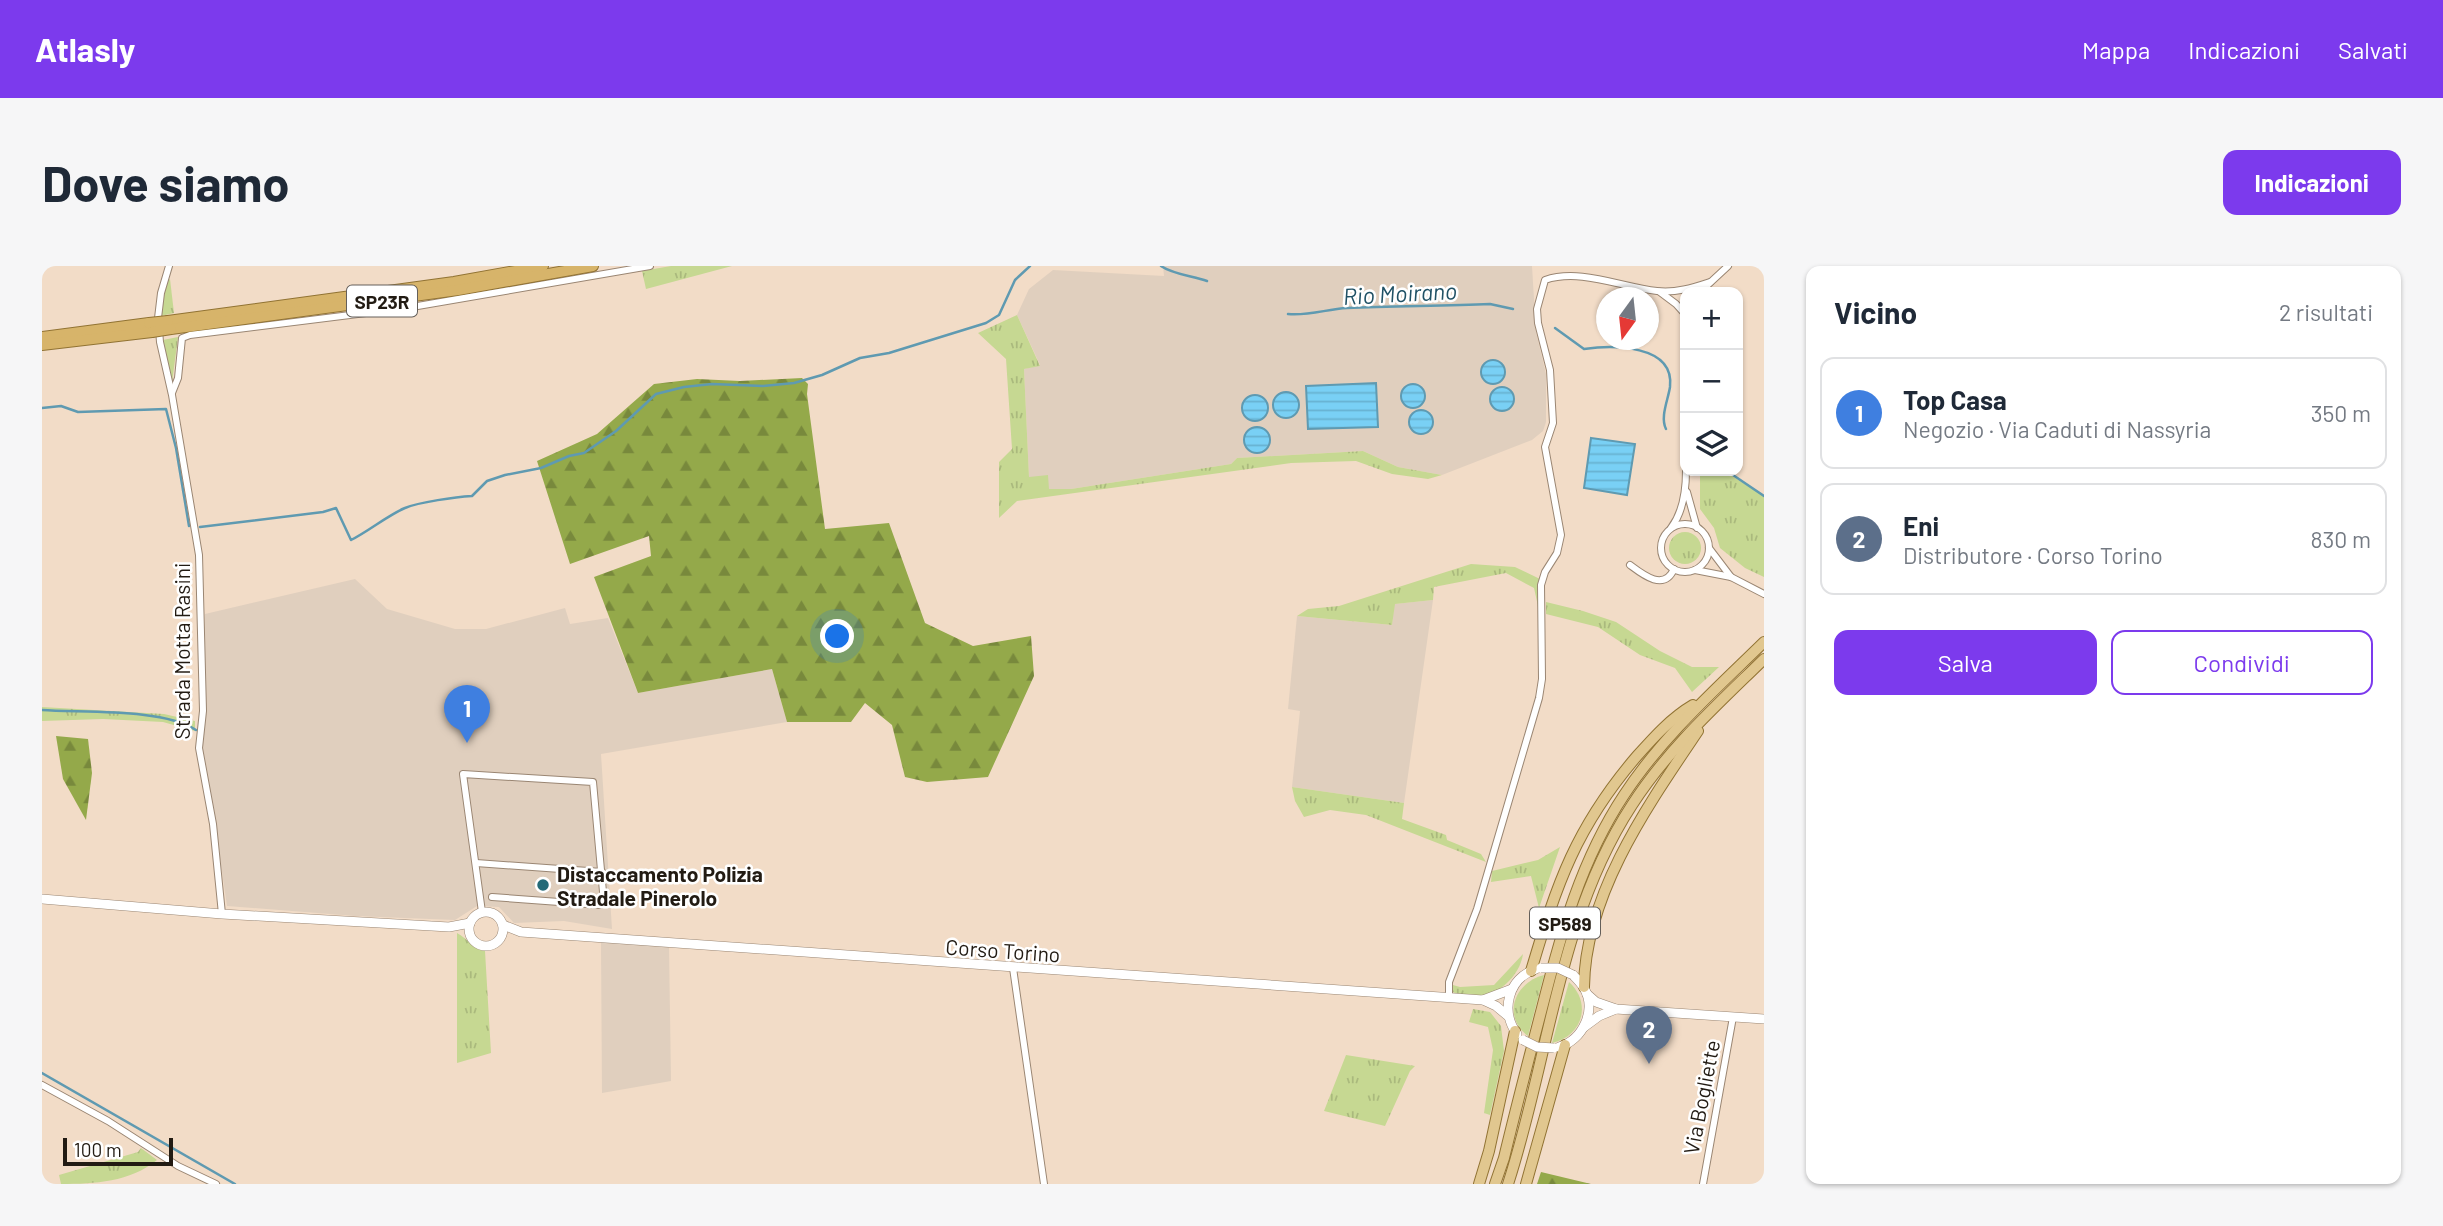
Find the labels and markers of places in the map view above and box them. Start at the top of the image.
pin: 1 [444,685,490,743]
place label: Distaccamento Polizia Stradale Pinerolo [557,861,763,910]
marker: Distaccamento Polizia Stradale Pinerolo [535,877,551,893]
pin: 2 [1626,1006,1672,1064]

